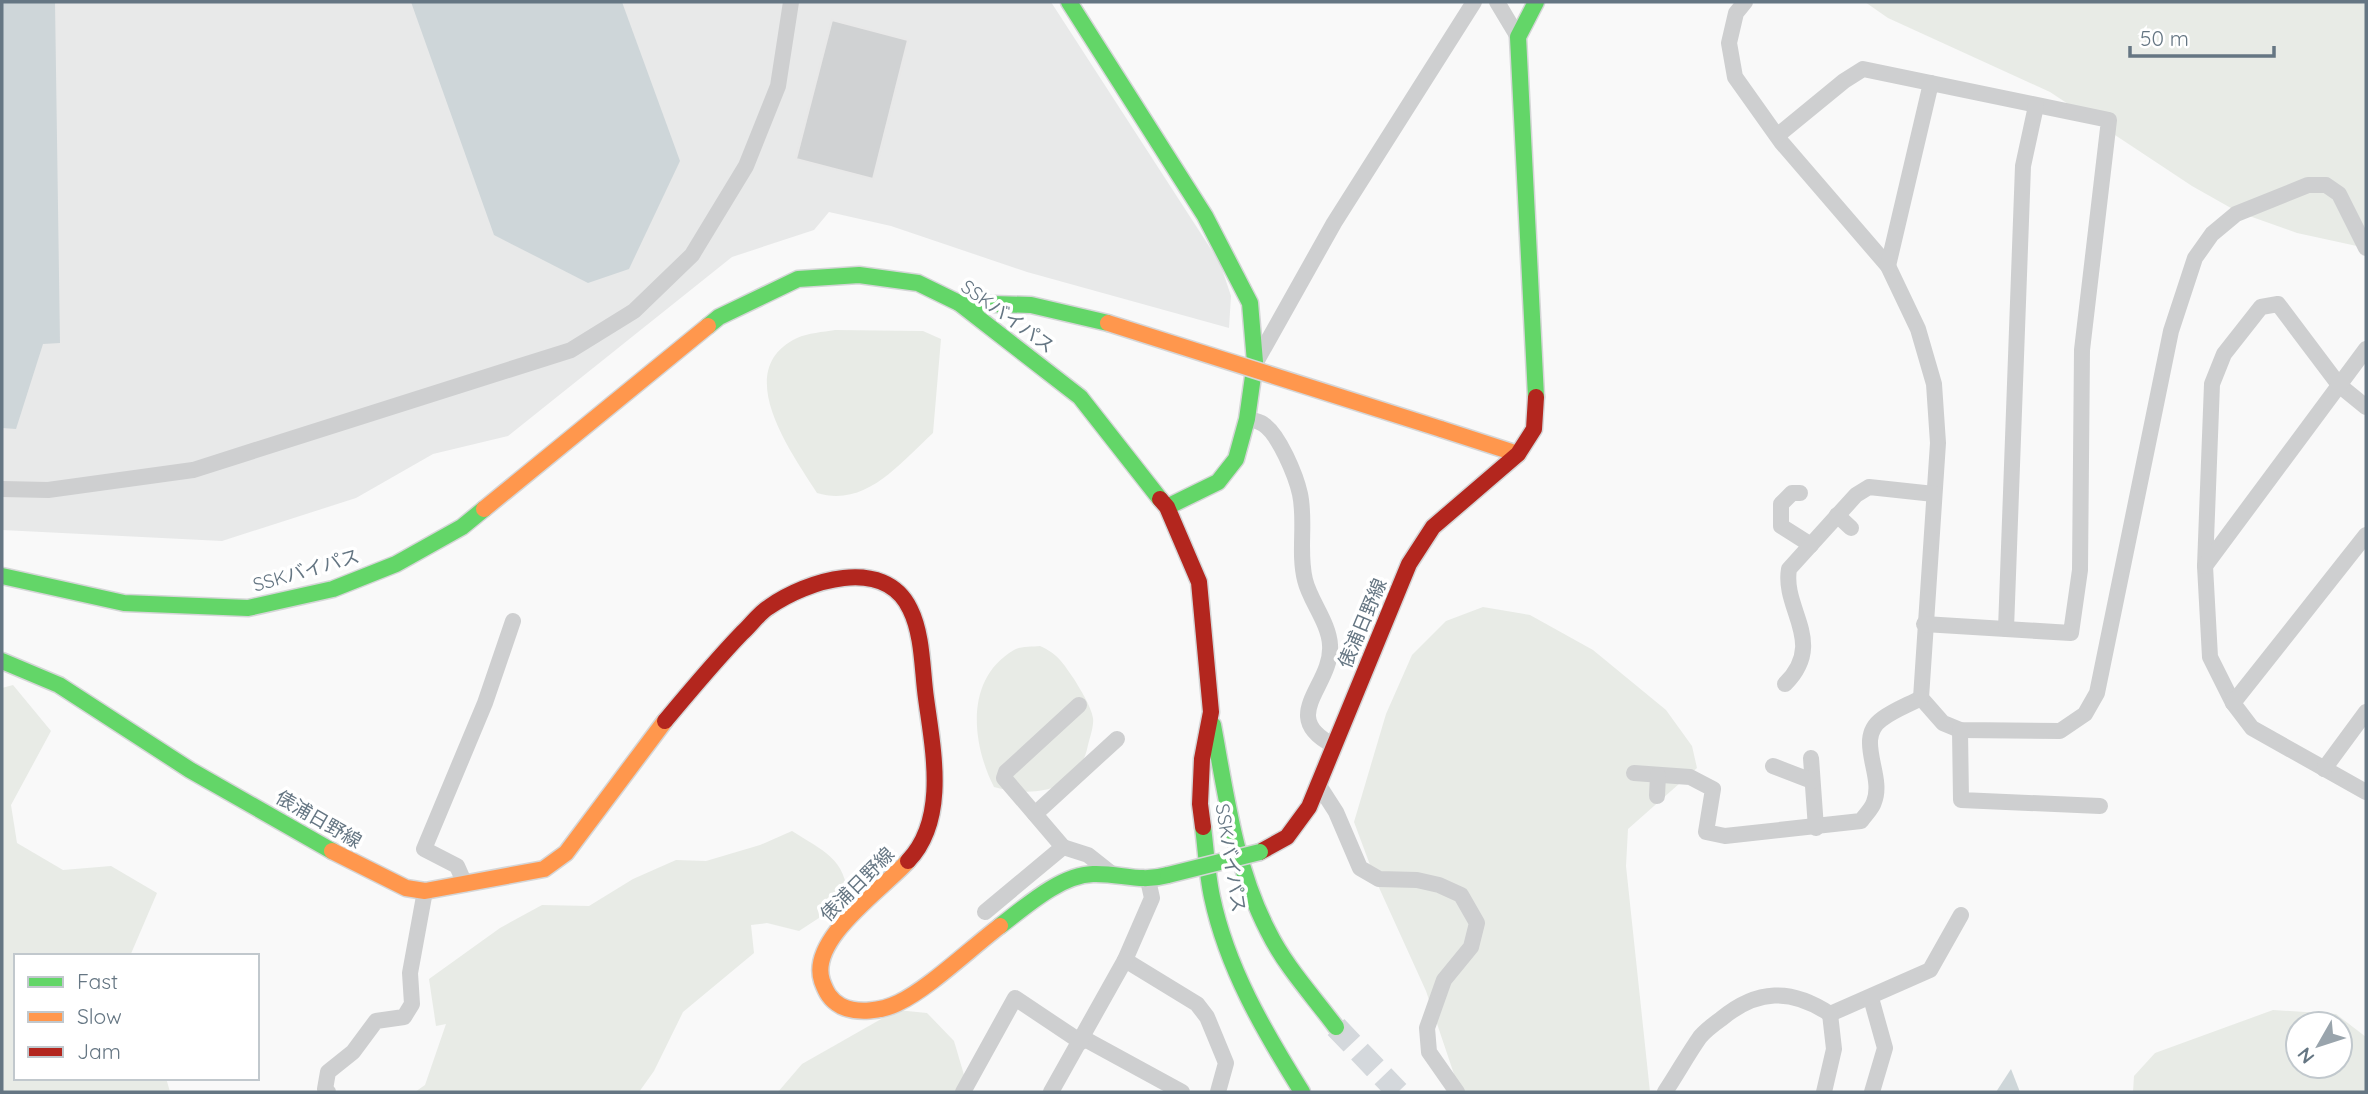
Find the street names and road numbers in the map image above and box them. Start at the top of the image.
street label: SSKバイパス [957,274,1059,358]
street label: SSKバイパス [250,543,362,597]
street label: 俵浦日野線 [1332,575,1392,671]
street label: 俵浦日野線 [272,785,366,853]
street label: SSKバイパス [1211,802,1251,914]
street label: 俵浦日野線 [815,842,899,926]

